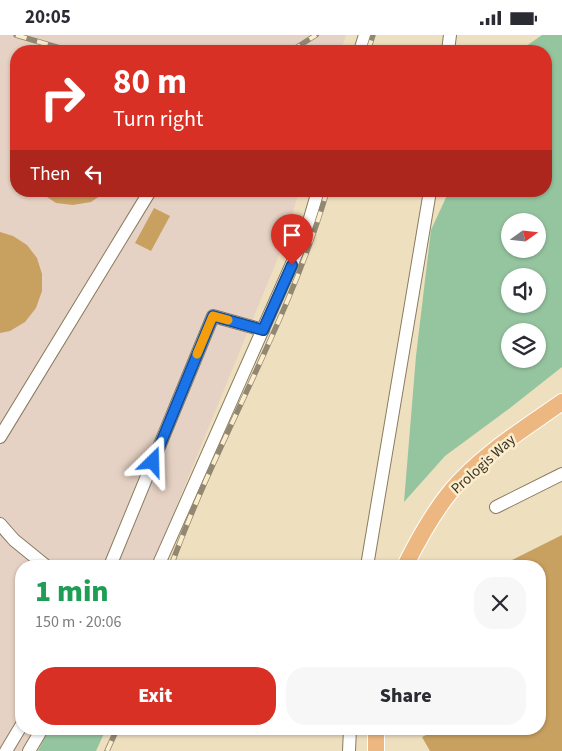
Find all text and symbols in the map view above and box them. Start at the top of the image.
text: 20:05 [25,4,71,31]
text: 80 m [113,57,187,107]
icon: right [30,65,95,130]
text: Turn right [113,103,203,135]
icon: left [80,160,108,188]
text: Then [30,161,70,188]
north arrow [501,213,546,257]
map controls [501,213,546,368]
pin [271,214,313,265]
icon: arrive [278,221,306,249]
button: sound [501,268,546,313]
button: layers [501,323,546,368]
street label: Prologis Way [446,430,520,499]
position arrow [126,435,178,487]
text: 1 min [35,570,109,613]
button: close [474,577,526,629]
text: 150 m · 20:06 [35,611,122,633]
button: Exit [35,667,276,725]
button: Share [286,667,526,725]

